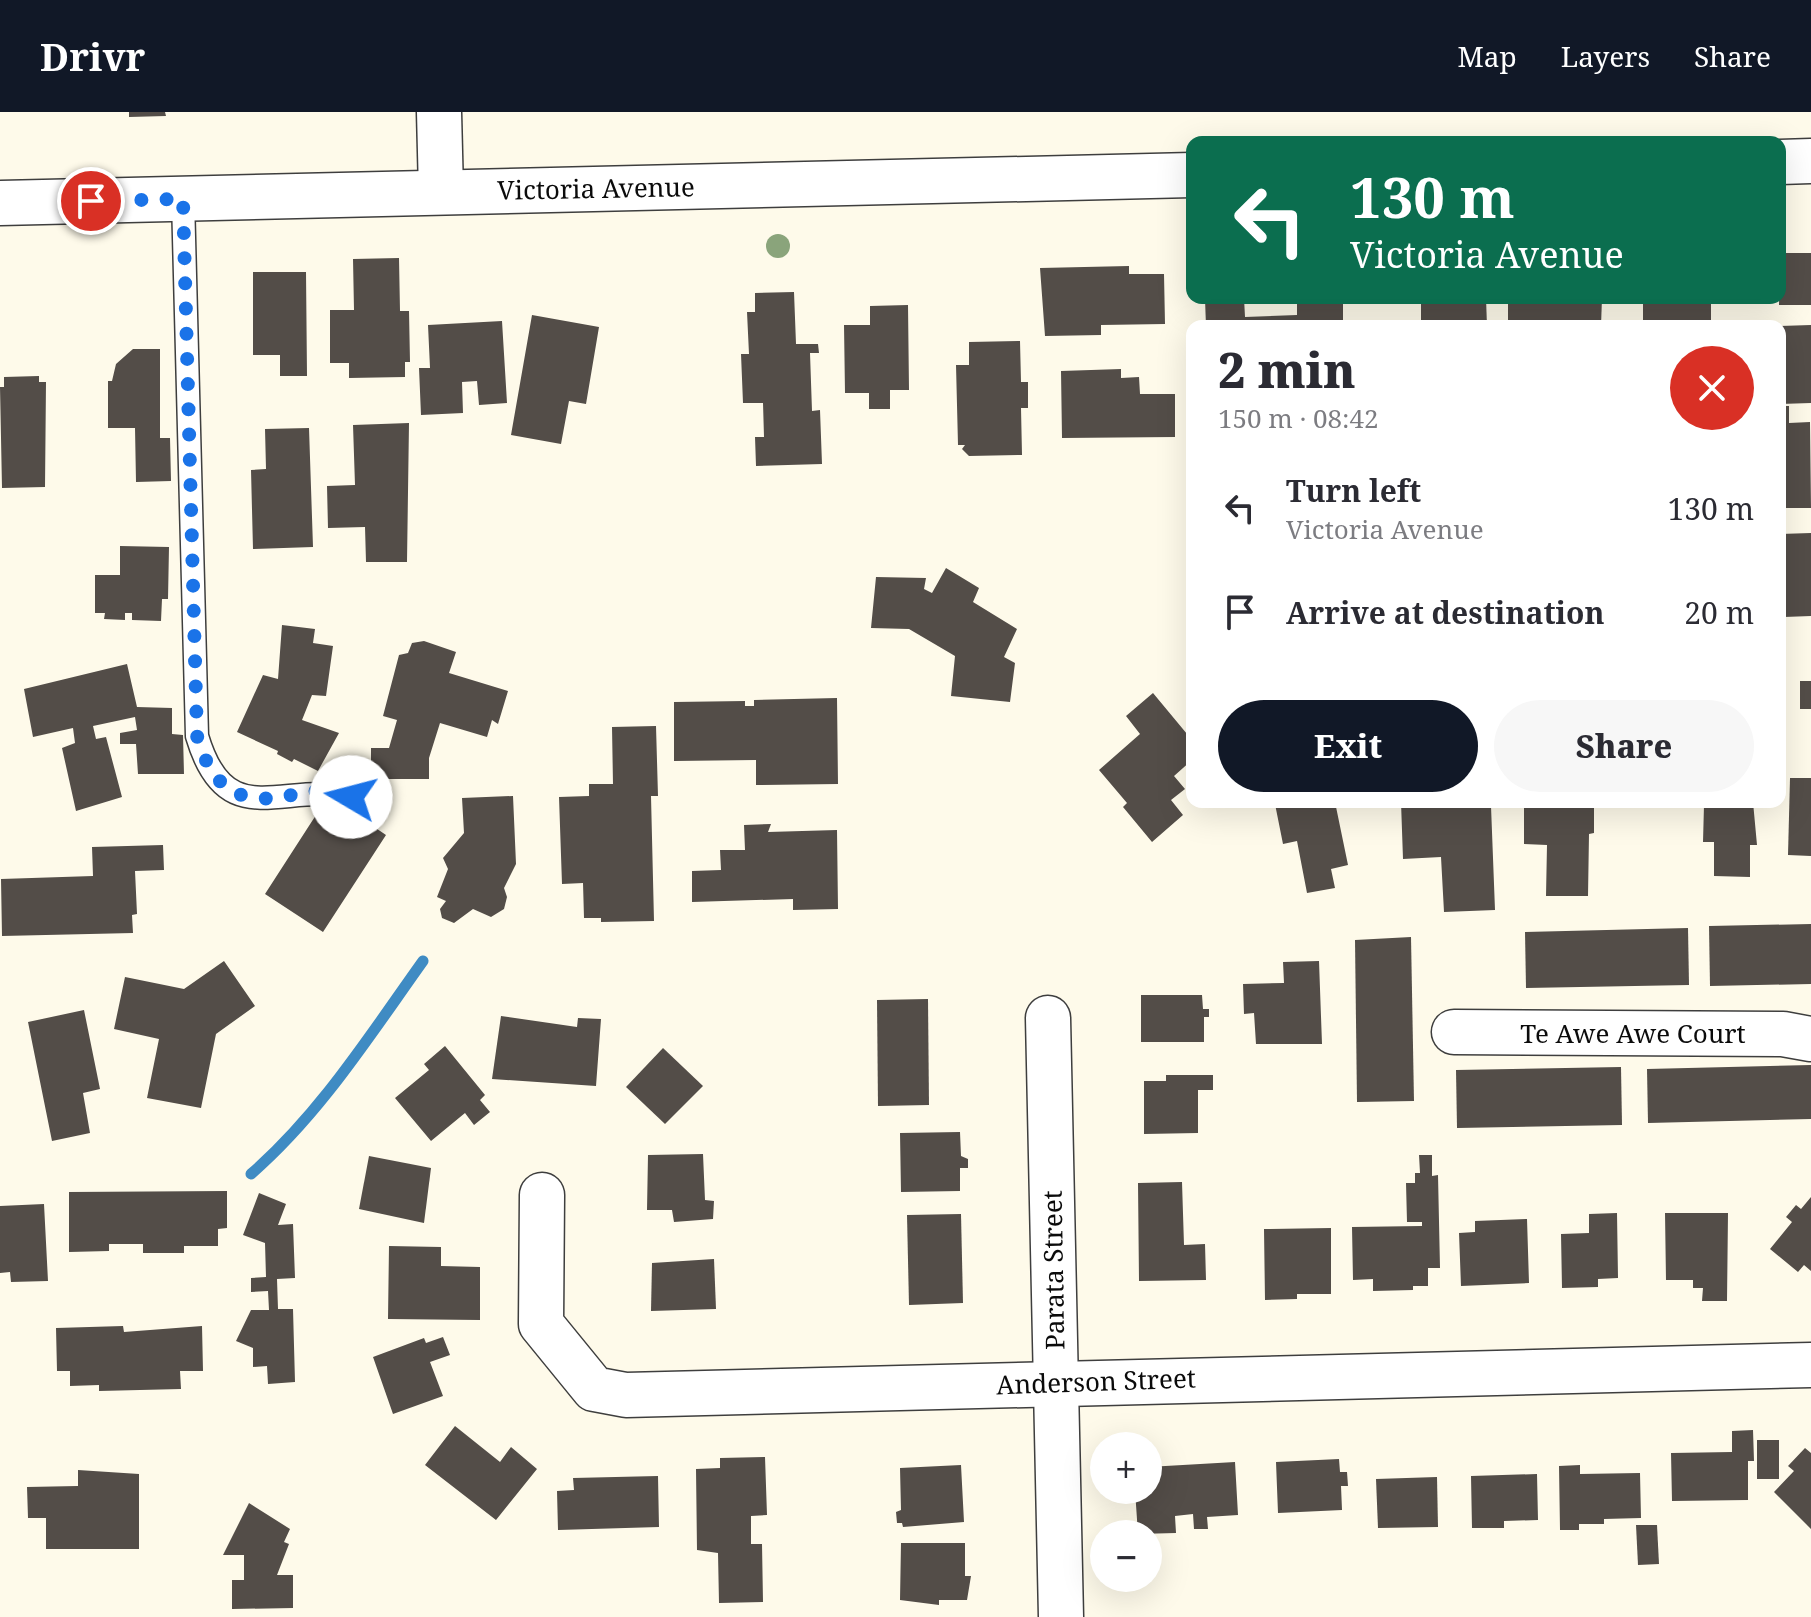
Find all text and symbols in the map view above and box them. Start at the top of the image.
text: Drivr [40,30,145,82]
text: Map [1458,37,1517,75]
text: Layers [1561,37,1650,75]
text: Share [1694,37,1771,75]
text: 130 m [1350,158,1515,234]
pin [57,167,125,235]
street label: Victoria Avenue [497,168,695,208]
icon: left [1218,168,1322,272]
icon: arrive [69,179,113,223]
text: Victoria Avenue [1350,230,1624,279]
text: 2 min [1218,337,1356,402]
button: close [1670,346,1754,430]
text: 150 m · 08:42 [1218,400,1379,436]
text: Turn left [1286,470,1421,511]
icon: left [1218,486,1262,530]
text: 130 m [1668,488,1754,529]
text: Victoria Avenue [1286,511,1484,547]
icon: arrive [1218,590,1262,634]
text: Arrive at destination [1286,592,1605,633]
text: 20 m [1684,592,1754,633]
button: Exit [1218,700,1478,792]
button: Share [1494,700,1754,792]
position arrow [309,755,393,839]
street label: Te Awe Awe Court [1520,1015,1746,1051]
street label: Parata Street [1034,1190,1072,1350]
street label: Anderson Street [995,1360,1197,1402]
map controls [1090,1432,1162,1592]
button: + [1090,1432,1162,1504]
button: − [1090,1520,1162,1592]

